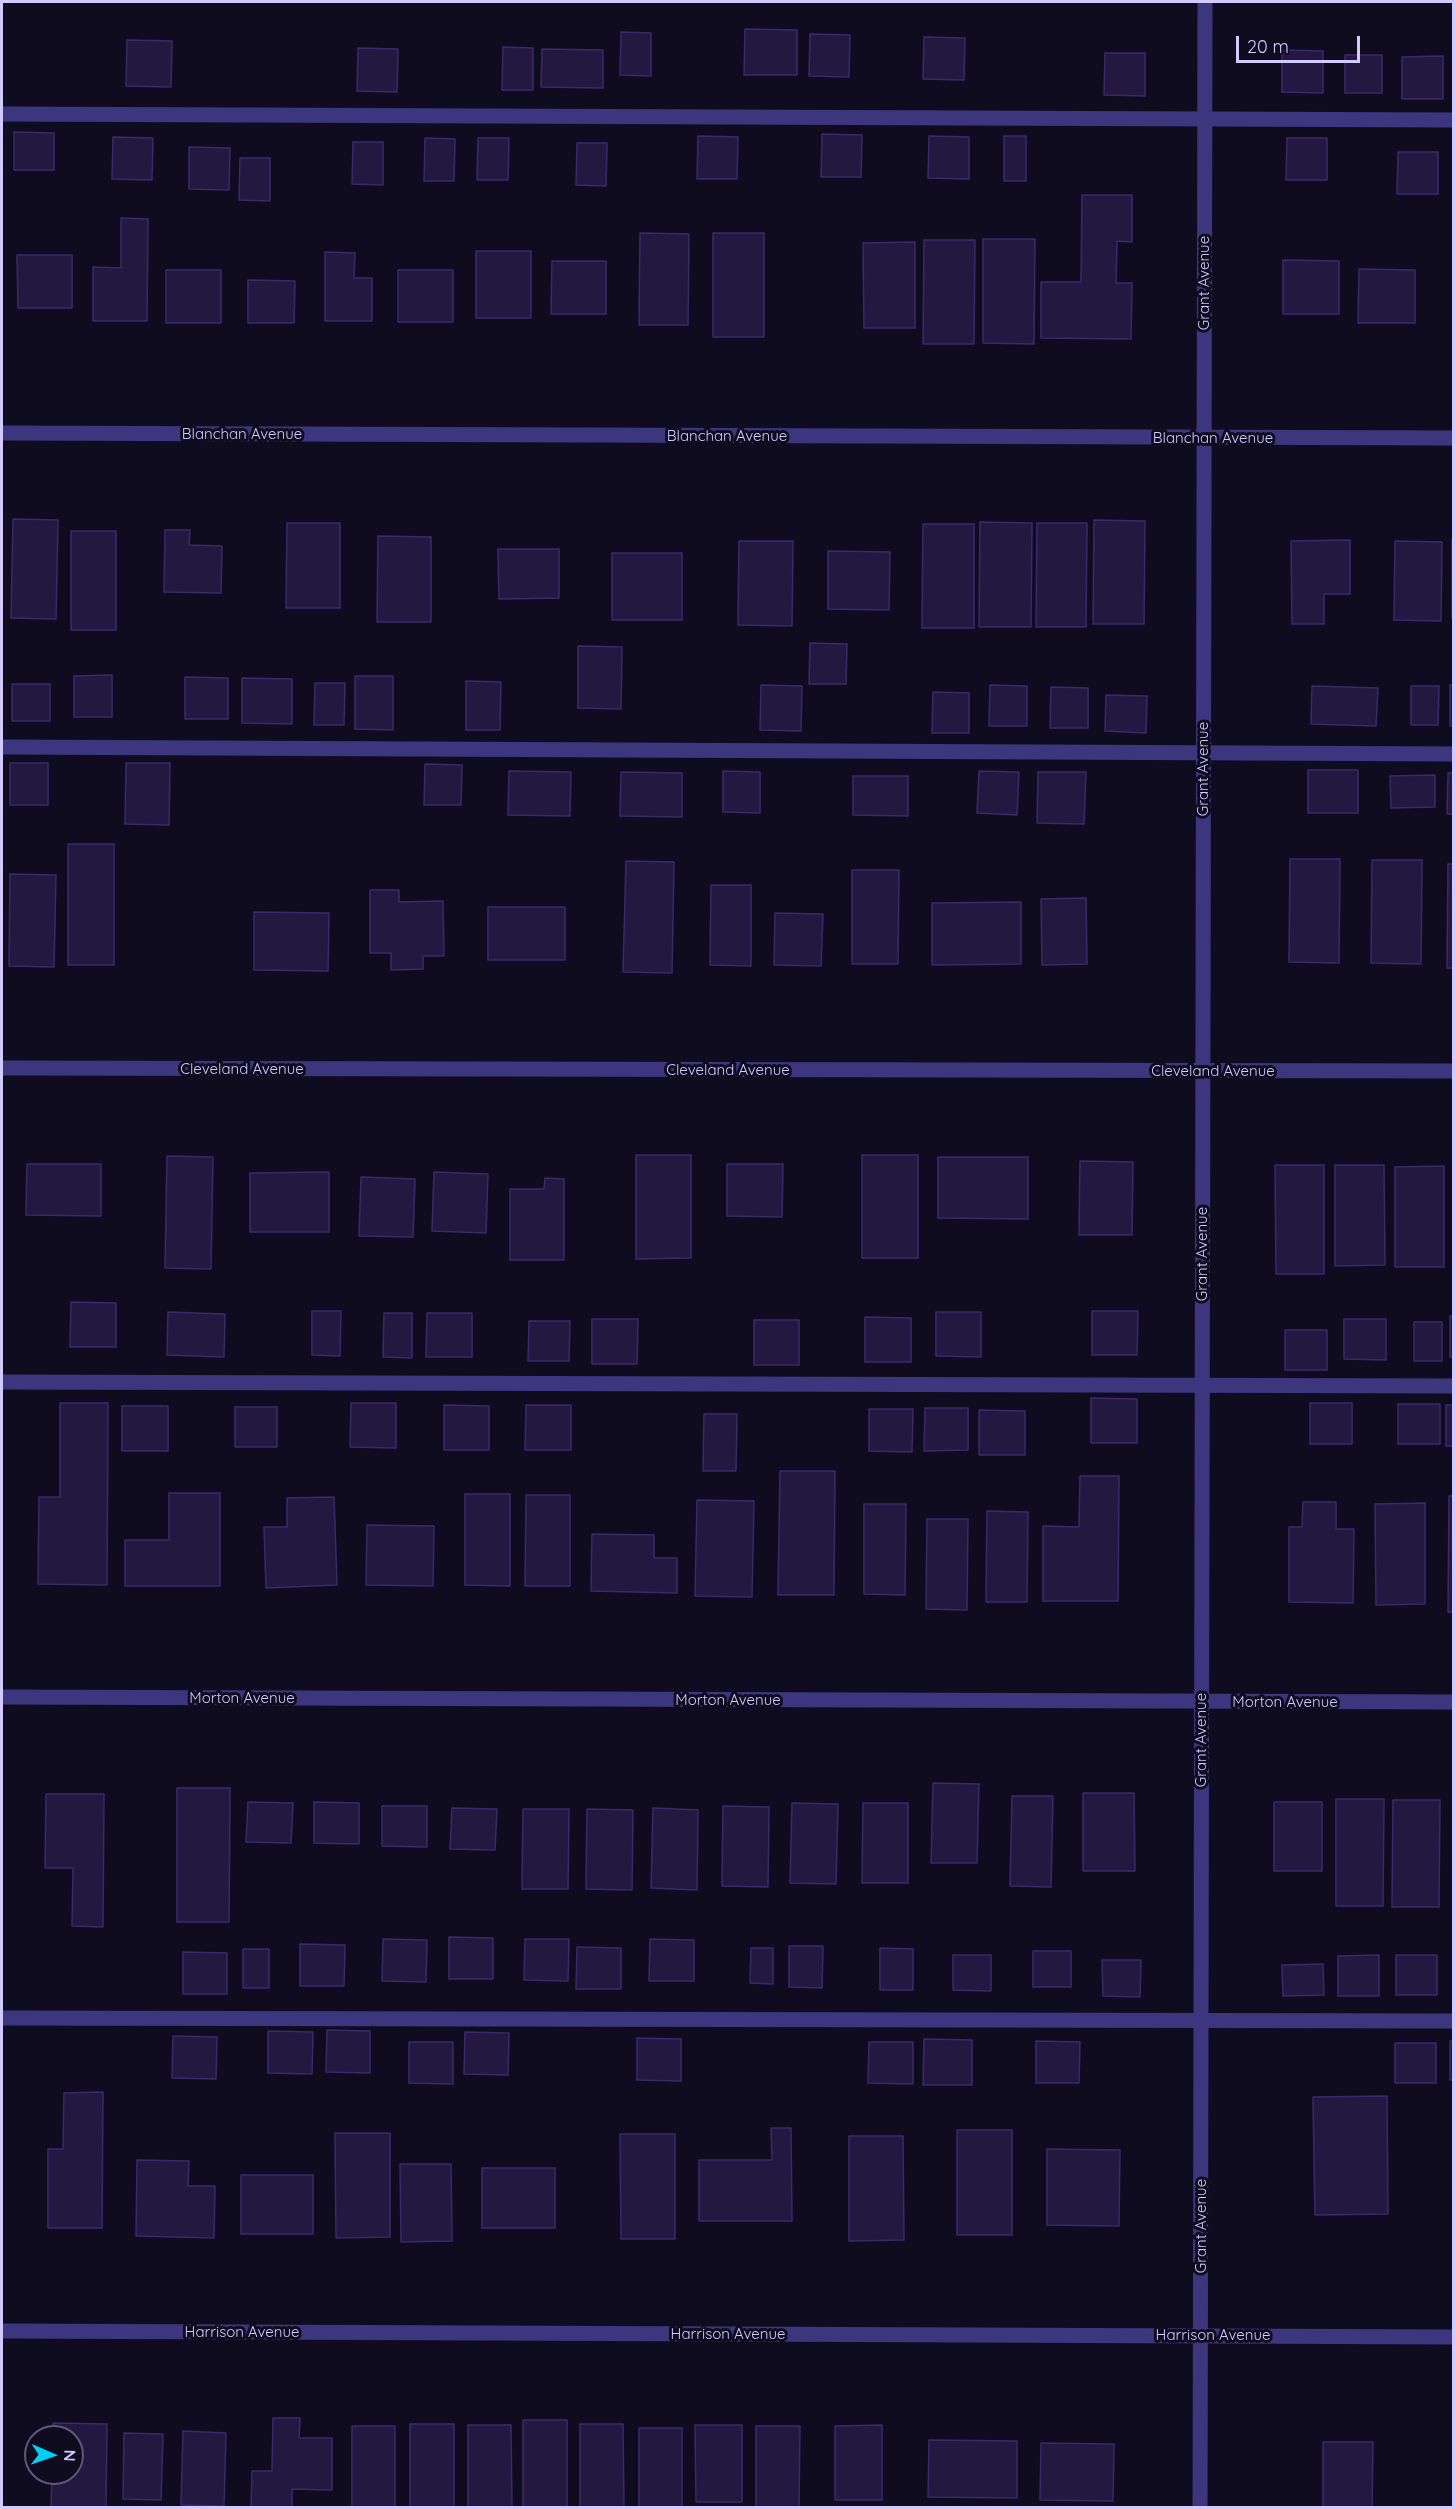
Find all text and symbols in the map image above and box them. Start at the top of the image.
scale bar [1239,24,1364,62]
text: 20 m [1247,35,1289,58]
street label: Grant Avenue [1195,236,1213,330]
street label: Blanchan Avenue [182,425,302,443]
street label: Blanchan Avenue [667,427,787,445]
street label: Blanchan Avenue [1153,429,1273,447]
street label: Grant Avenue [1194,722,1212,816]
street label: Cleveland Avenue [180,1060,304,1078]
street label: Cleveland Avenue [666,1061,790,1079]
street label: Cleveland Avenue [1151,1062,1275,1080]
street label: Grant Avenue [1193,1207,1211,1301]
street label: Morton Avenue [189,1689,295,1707]
street label: Morton Avenue [675,1691,781,1709]
street label: Grant Avenue [1192,1693,1210,1787]
street label: Morton Avenue [1232,1693,1338,1711]
street label: Grant Avenue [1192,2179,1210,2273]
street label: Harrison Avenue [185,2323,299,2341]
street label: Harrison Avenue [671,2325,785,2343]
street label: Harrison Avenue [1156,2326,1270,2344]
north arrow [24,2425,84,2485]
text: N [60,2449,80,2462]

